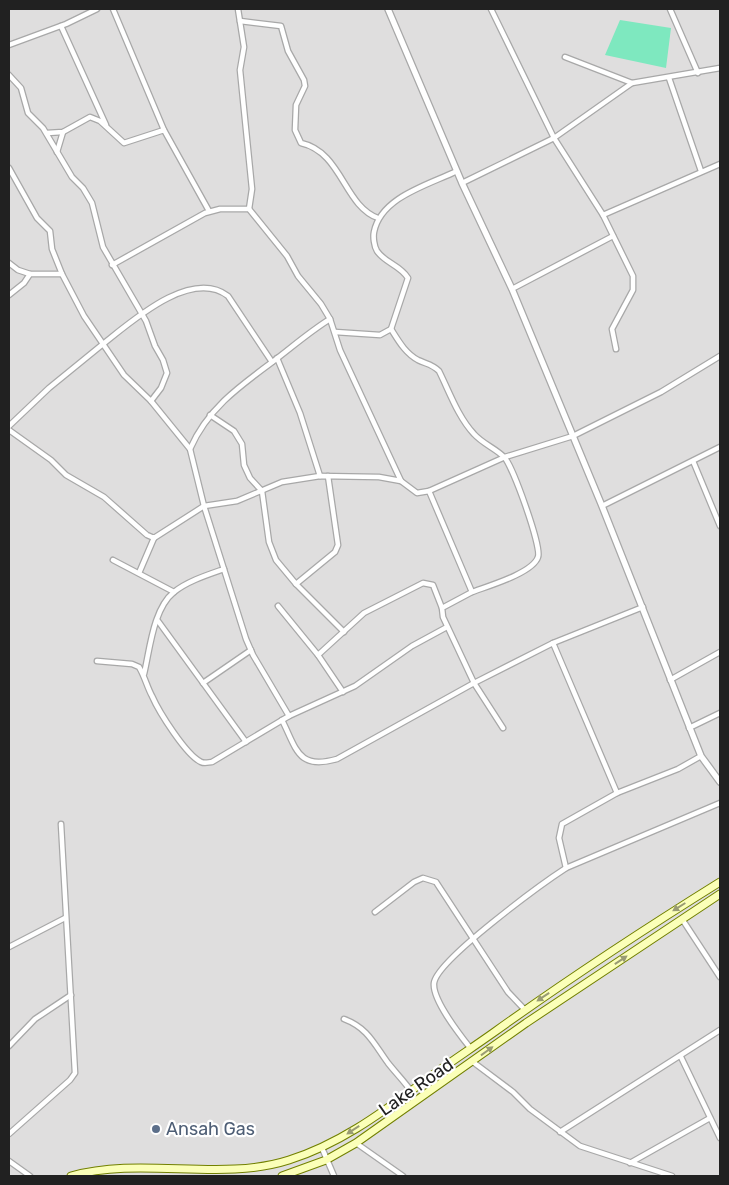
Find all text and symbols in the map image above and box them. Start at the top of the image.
one-way arrow [672,903,685,912]
one-way arrow [614,955,627,964]
one-way arrow [537,993,550,1002]
one-way arrow [480,1046,493,1057]
street label: Lake Road [374,1053,458,1121]
place label: Ansah Gas [166,1118,255,1140]
marker: Ansah Gas [150,1123,162,1135]
one-way arrow [346,1126,359,1135]

